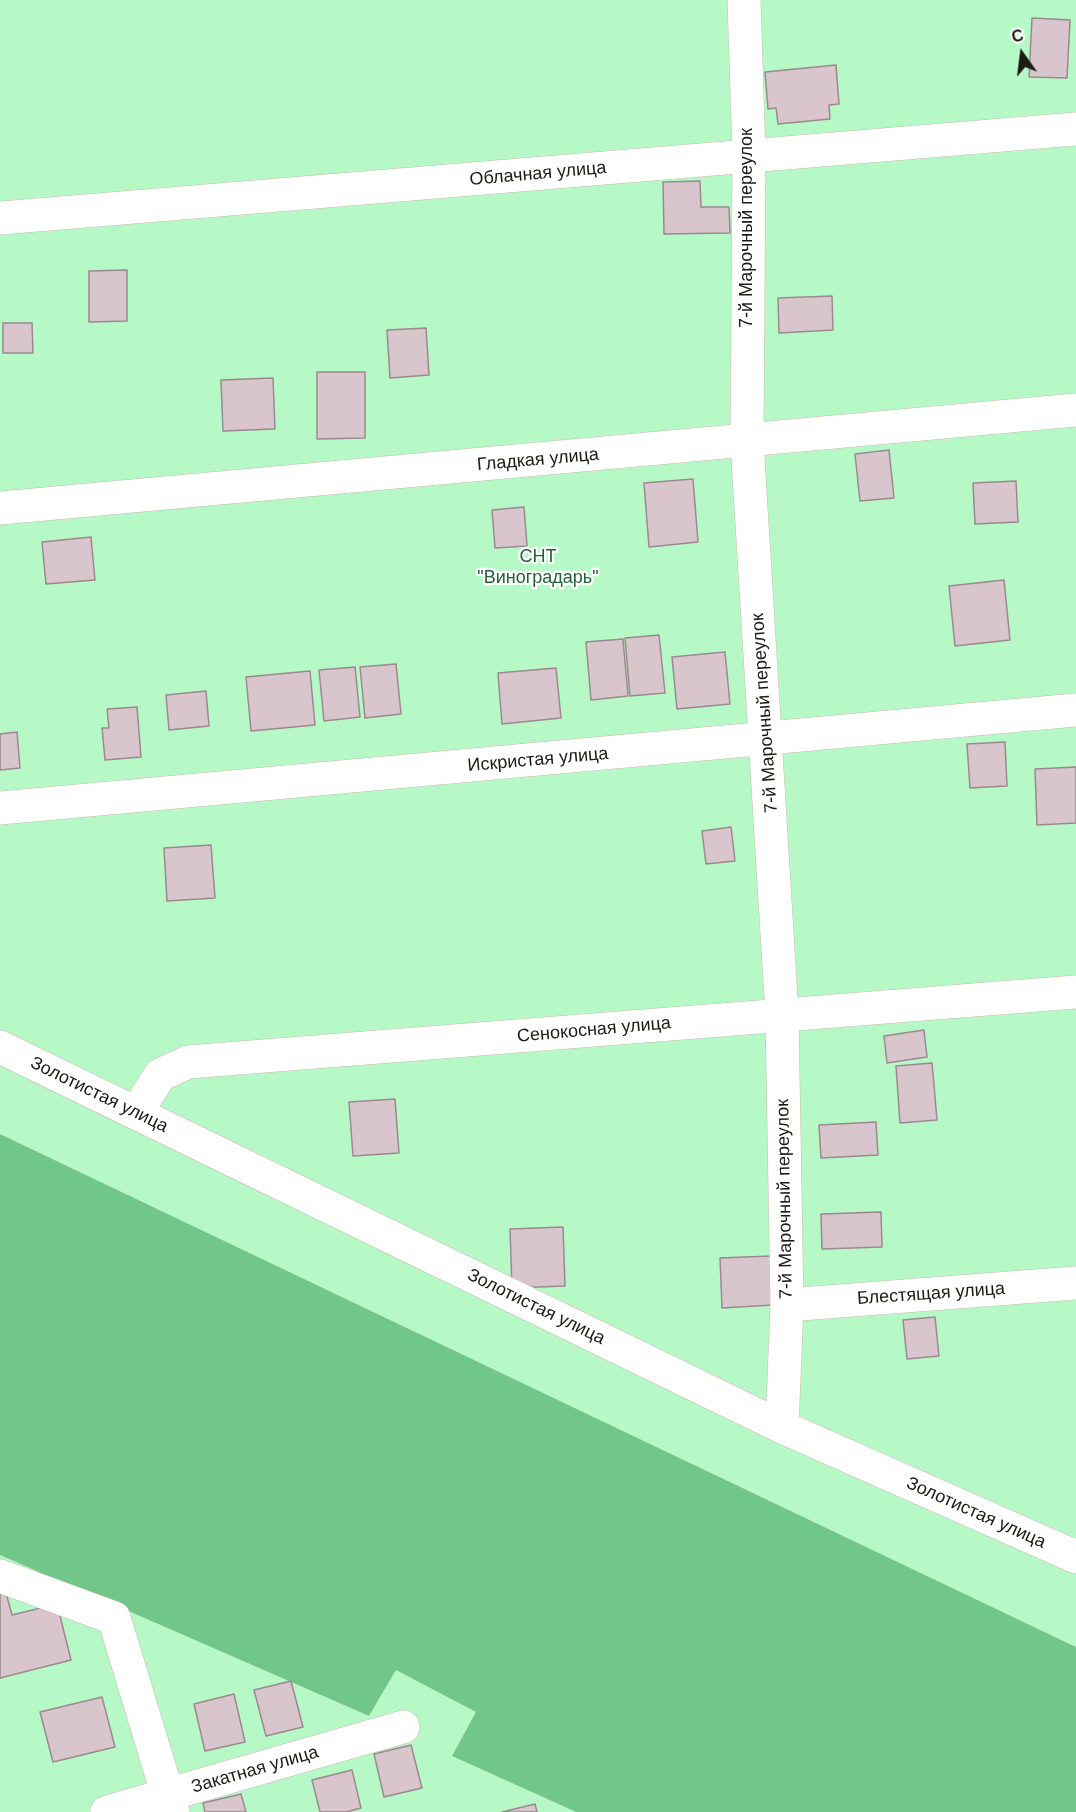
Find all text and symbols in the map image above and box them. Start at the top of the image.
north arrow [992,24,1052,84]
text: С [1010,26,1025,46]
street label: 7-й Марочный переулок [736,128,758,328]
street label: Облачная улица [469,157,607,191]
street label: Гладкая улица [476,444,600,476]
park label: СНТ "Виноградарь" [477,546,599,588]
street label: 7-й Марочный переулок [747,613,783,813]
street label: Искристая улица [467,743,609,777]
street label: Сенокосная улица [516,1013,672,1047]
street label: Золотистая улица [27,1052,171,1138]
street label: 7-й Марочный переулок [772,1099,798,1299]
street label: Золотистая улица [464,1264,608,1350]
street label: Блестящая улица [856,1278,1006,1310]
street label: Золотистая улица [903,1473,1049,1553]
street label: Закатная улица [189,1742,321,1798]

